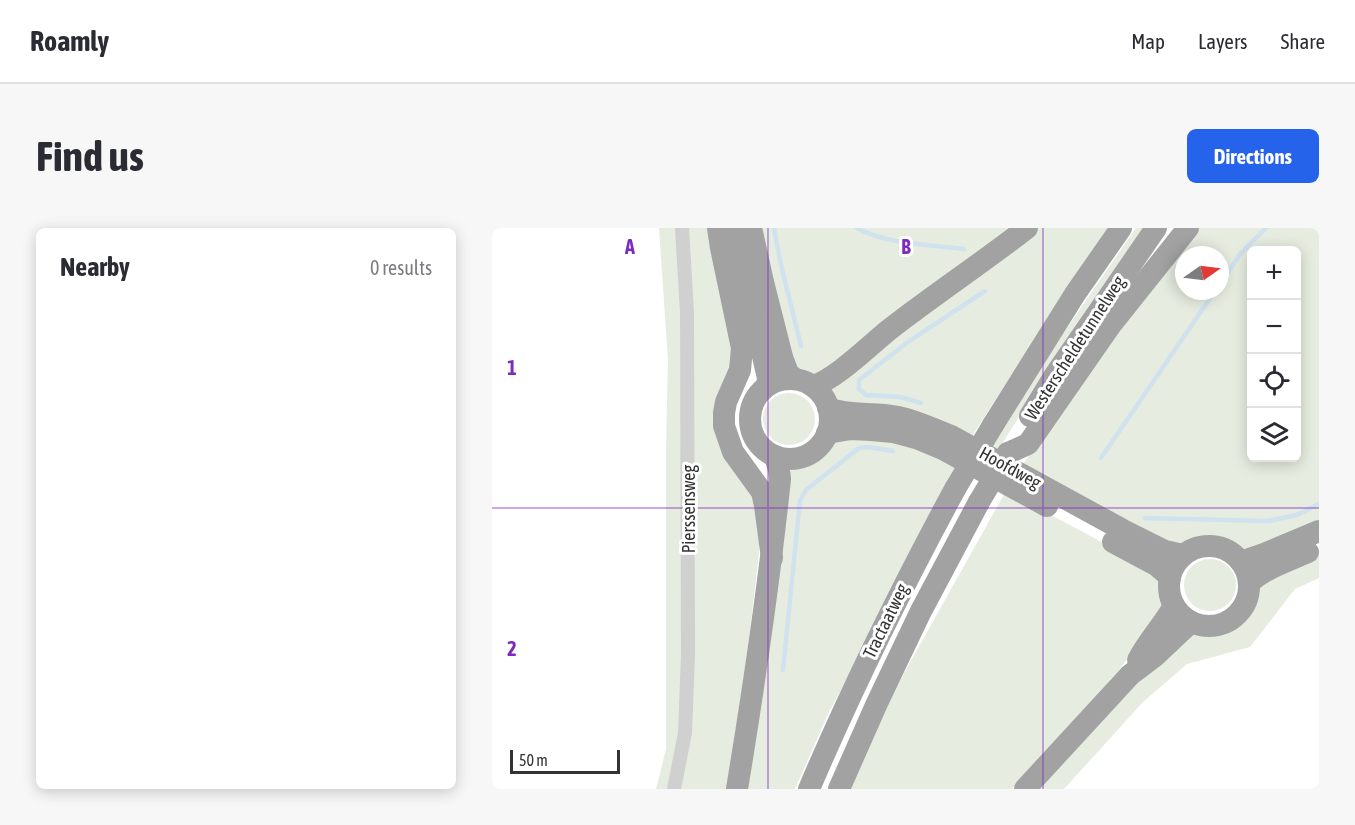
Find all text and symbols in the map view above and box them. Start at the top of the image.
text: Roamly [30,25,109,57]
text: Map [1131,29,1165,53]
text: Layers [1198,29,1248,53]
text: Share [1281,29,1325,53]
button: Directions [1187,129,1319,183]
text: Find us [36,132,144,180]
text: A [624,235,635,258]
text: B [901,235,911,258]
north arrow [1175,246,1229,300]
map controls [1247,246,1301,462]
button: + [1247,246,1301,300]
text: Nearby [60,252,130,282]
text: 0 results [370,256,432,279]
street label: Westerscheldetunnelweg [1020,272,1129,424]
button: − [1247,300,1301,354]
button: locate [1247,354,1301,408]
text: 1 [507,356,517,379]
button: layers [1247,408,1301,462]
street label: Hoofdweg [976,442,1045,493]
street label: Pierssensweg [678,464,699,553]
street label: Tractaatweg [858,580,913,662]
text: 2 [507,637,517,660]
scale bar [510,747,620,774]
text: 50 m [519,751,548,769]

